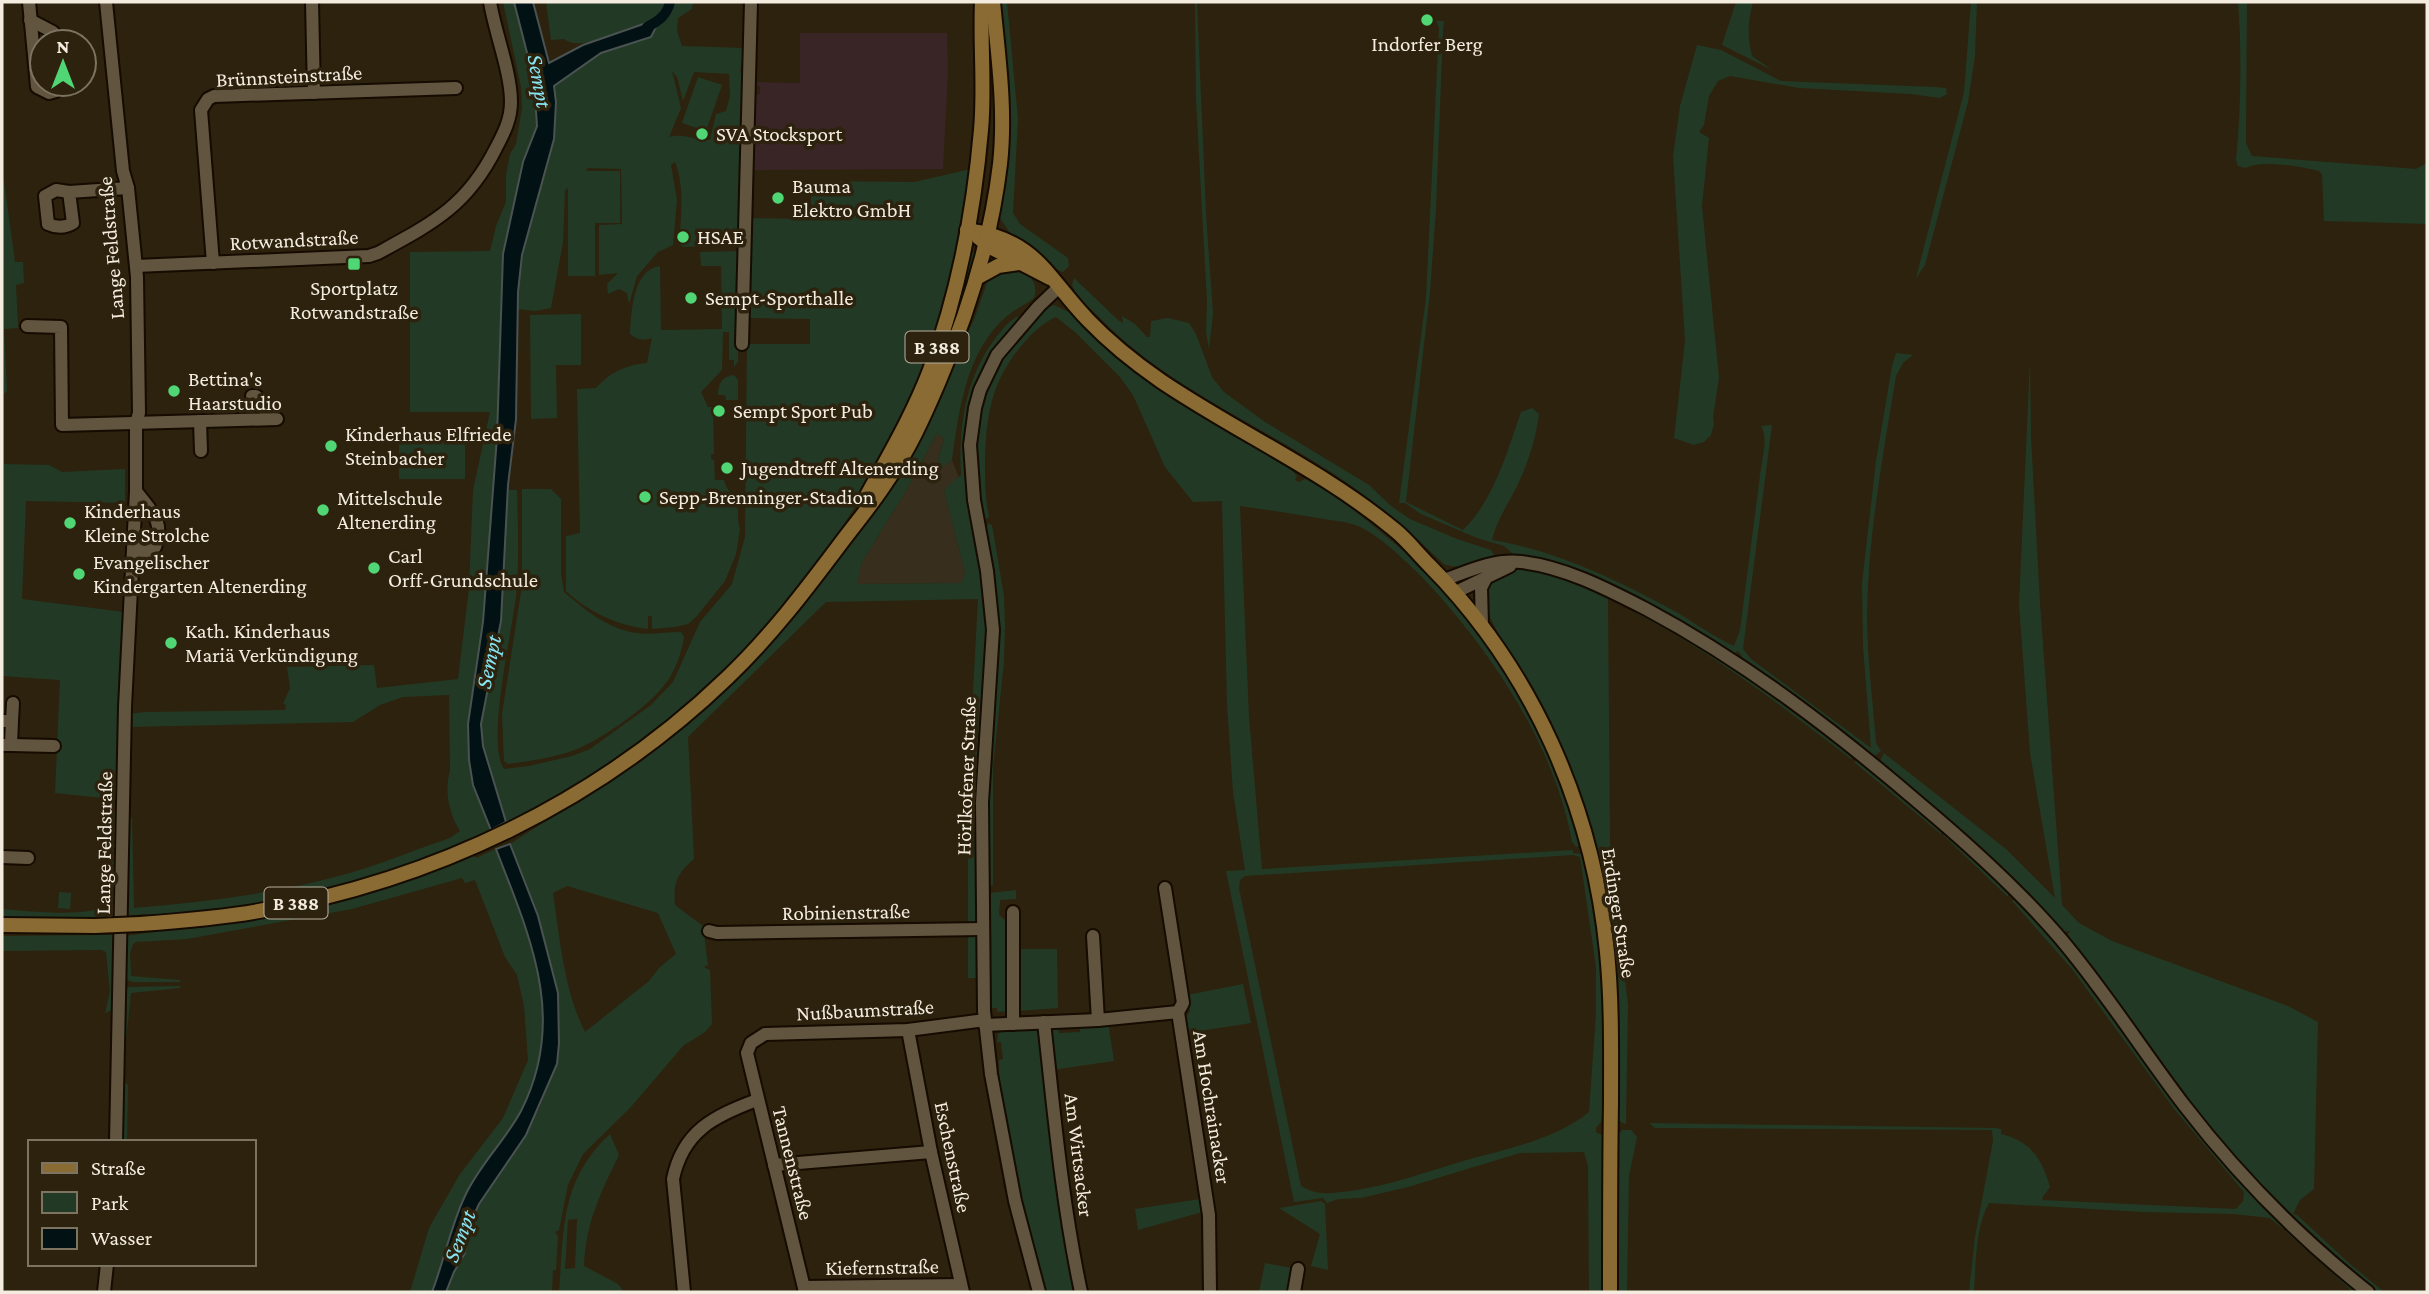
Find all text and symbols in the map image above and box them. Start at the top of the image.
marker: Indorfer Berg [1419,12,1435,28]
north arrow [28,28,98,98]
place label: Indorfer Berg [1371,32,1483,56]
text: N [57,36,70,57]
water label: Sempt [523,52,558,111]
street label: Brünnsteinstraße [215,60,363,92]
place label: SVA Stocksport [716,122,843,146]
marker: SVA Stocksport [694,126,710,142]
place label: Bauma Elektro GmbH [792,174,911,222]
street label: Lange Feldstraße [93,176,129,320]
marker: Bauma Elektro GmbH [770,190,786,206]
street label: Rotwandstraße [229,225,359,255]
place label: HSAE [697,225,744,249]
marker: HSAE [675,229,691,245]
marker: Sportplatz Rotwandstraße [346,256,362,272]
place label: Sportplatz Rotwandstraße [290,276,418,324]
place label: Sempt-Sporthalle [705,286,853,310]
marker: Sempt-Sporthalle [683,290,699,306]
road number: B 388 [906,332,968,362]
place label: Bettina's Haarstudio [188,367,282,415]
marker: Bettina's Haarstudio [166,383,182,399]
place label: Sempt Sport Pub [733,399,873,423]
marker: Sempt Sport Pub [711,403,727,419]
place label: Kinderhaus Elfriede Steinbacher [345,422,511,470]
marker: Kinderhaus Elfriede Steinbacher [323,438,339,454]
place label: Jugendtreff Altenerding [739,456,939,480]
marker: Jugendtreff Altenerding [719,460,735,476]
place label: Sepp-Brenninger-Stadion [659,485,874,509]
place label: Mittelschule Altenerding [337,486,442,534]
marker: Sepp-Brenninger-Stadion [637,489,653,505]
place label: Kinderhaus Kleine Strolche [84,499,210,547]
marker: Mittelschule Altenerding [315,502,331,518]
marker: Kinderhaus Kleine Strolche [62,515,78,531]
place label: Carl Orff-Grundschule [388,544,538,592]
place label: Evangelischer Kindergarten Altenerding [93,550,307,598]
marker: Carl Orff-Grundschule [366,560,382,576]
marker: Evangelischer Kindergarten Altenerding [71,566,87,582]
place label: Kath. Kinderhaus Mariä Verkündigung [185,619,358,667]
water label: Sempt [470,632,507,691]
marker: Kath. Kinderhaus Mariä Verkündigung [163,635,179,651]
street label: Hörlkofener Straße [951,696,981,856]
street label: Lange Feldstraße [91,771,117,915]
street label: Erdinger Straße [1597,846,1641,980]
road number: B 388 [264,888,328,918]
street label: Robinienstraße [782,899,910,925]
street label: Nußbaumstraße [796,994,934,1026]
street label: Am Hochrainacker [1188,1028,1236,1186]
street label: Am Wirtsacker [1059,1092,1099,1219]
street label: Eschenstraße [930,1099,976,1215]
street label: Tannenstraße [767,1104,819,1222]
legend [28,1140,256,1266]
text: Straße [91,1156,145,1180]
text: Park [91,1191,128,1215]
water label: Sempt [437,1205,481,1266]
text: Wasser [91,1226,153,1250]
street label: Kiefernstraße [825,1254,939,1280]

